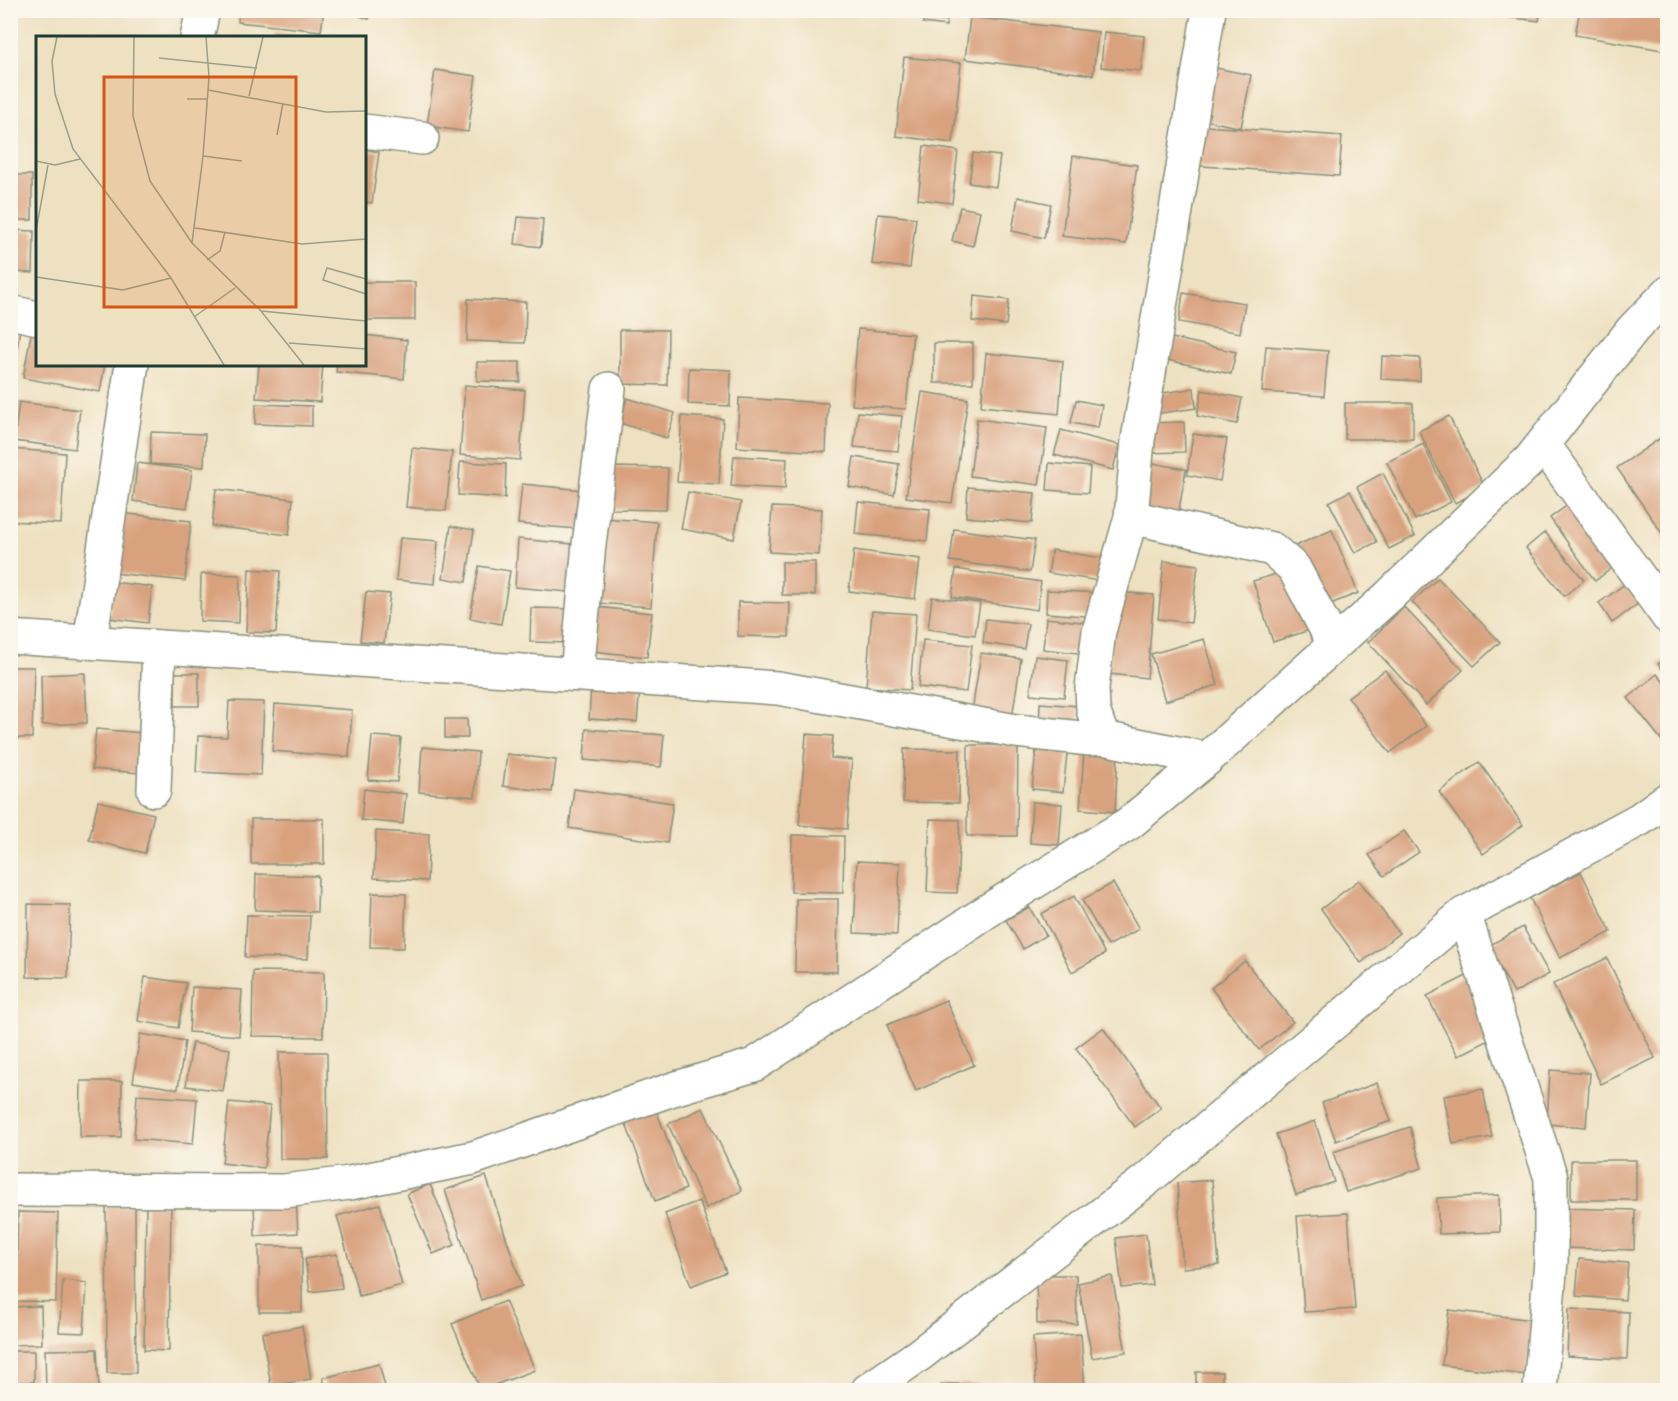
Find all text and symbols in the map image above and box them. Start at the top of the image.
inset map [36,36,366,366]

